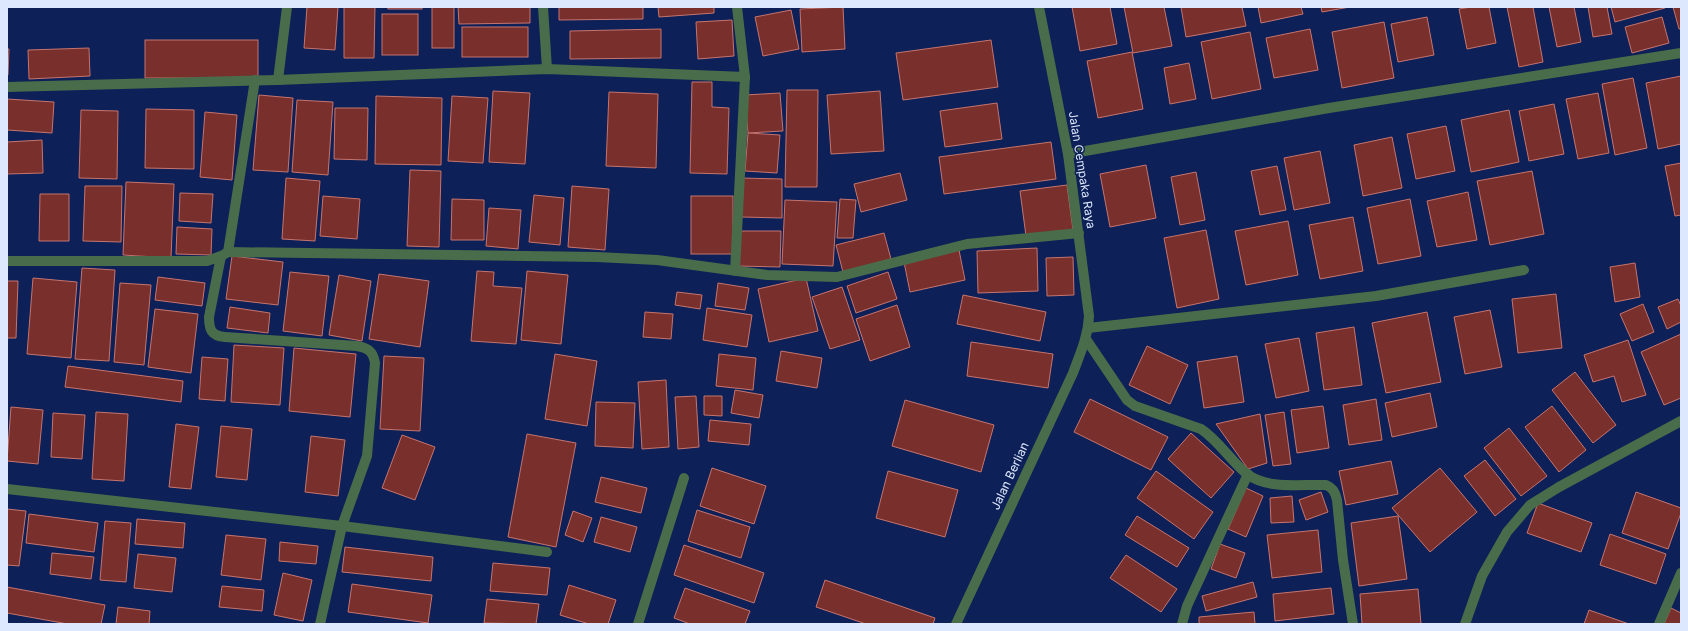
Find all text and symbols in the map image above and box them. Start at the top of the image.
street label: Jalan Cempaka Raya [1066,110,1099,230]
street label: Jalan Berlian [987,440,1032,512]

